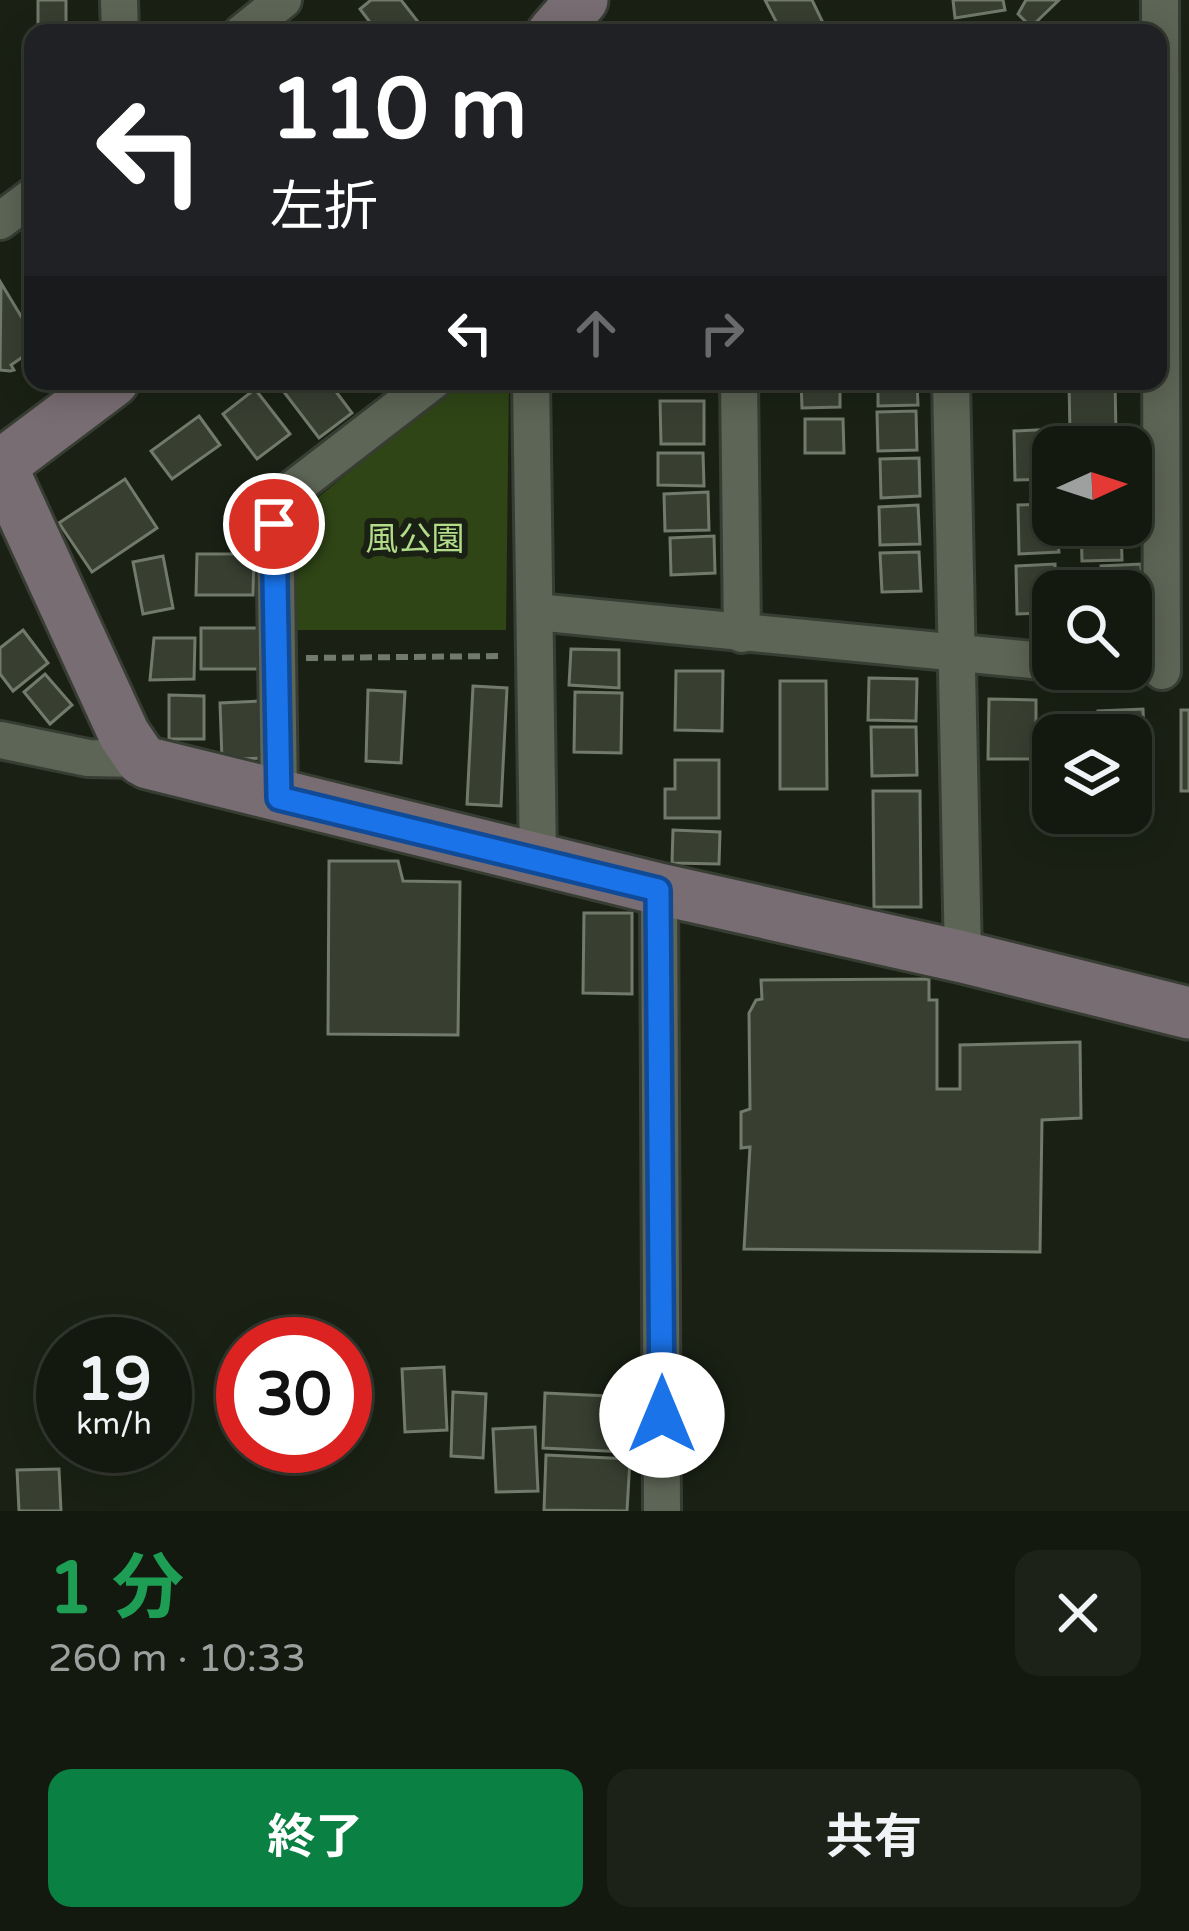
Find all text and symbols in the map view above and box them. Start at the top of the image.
text: 110 m [270,60,527,161]
icon: left [72,72,228,228]
text: 左折 [270,175,378,240]
icon: left [437,300,503,366]
icon: ahead [563,300,629,366]
icon: right [689,300,755,366]
north arrow [1032,426,1152,546]
map controls [1032,426,1152,834]
pin [223,473,325,575]
icon: arrive [241,491,307,557]
park label: 風公園 [366,520,465,559]
button: search [1032,570,1152,690]
button: layers [1032,714,1152,834]
speed limit sign: 30 [216,1317,372,1473]
text: 19 [76,1344,152,1416]
position arrow [599,1352,725,1478]
text: km/h [76,1406,152,1443]
text: 1 分 [48,1546,184,1633]
button: close [1015,1550,1141,1676]
text: 260 m · 10:33 [48,1635,306,1682]
button: 終了 [48,1769,583,1907]
button: 共有 [607,1769,1141,1907]

